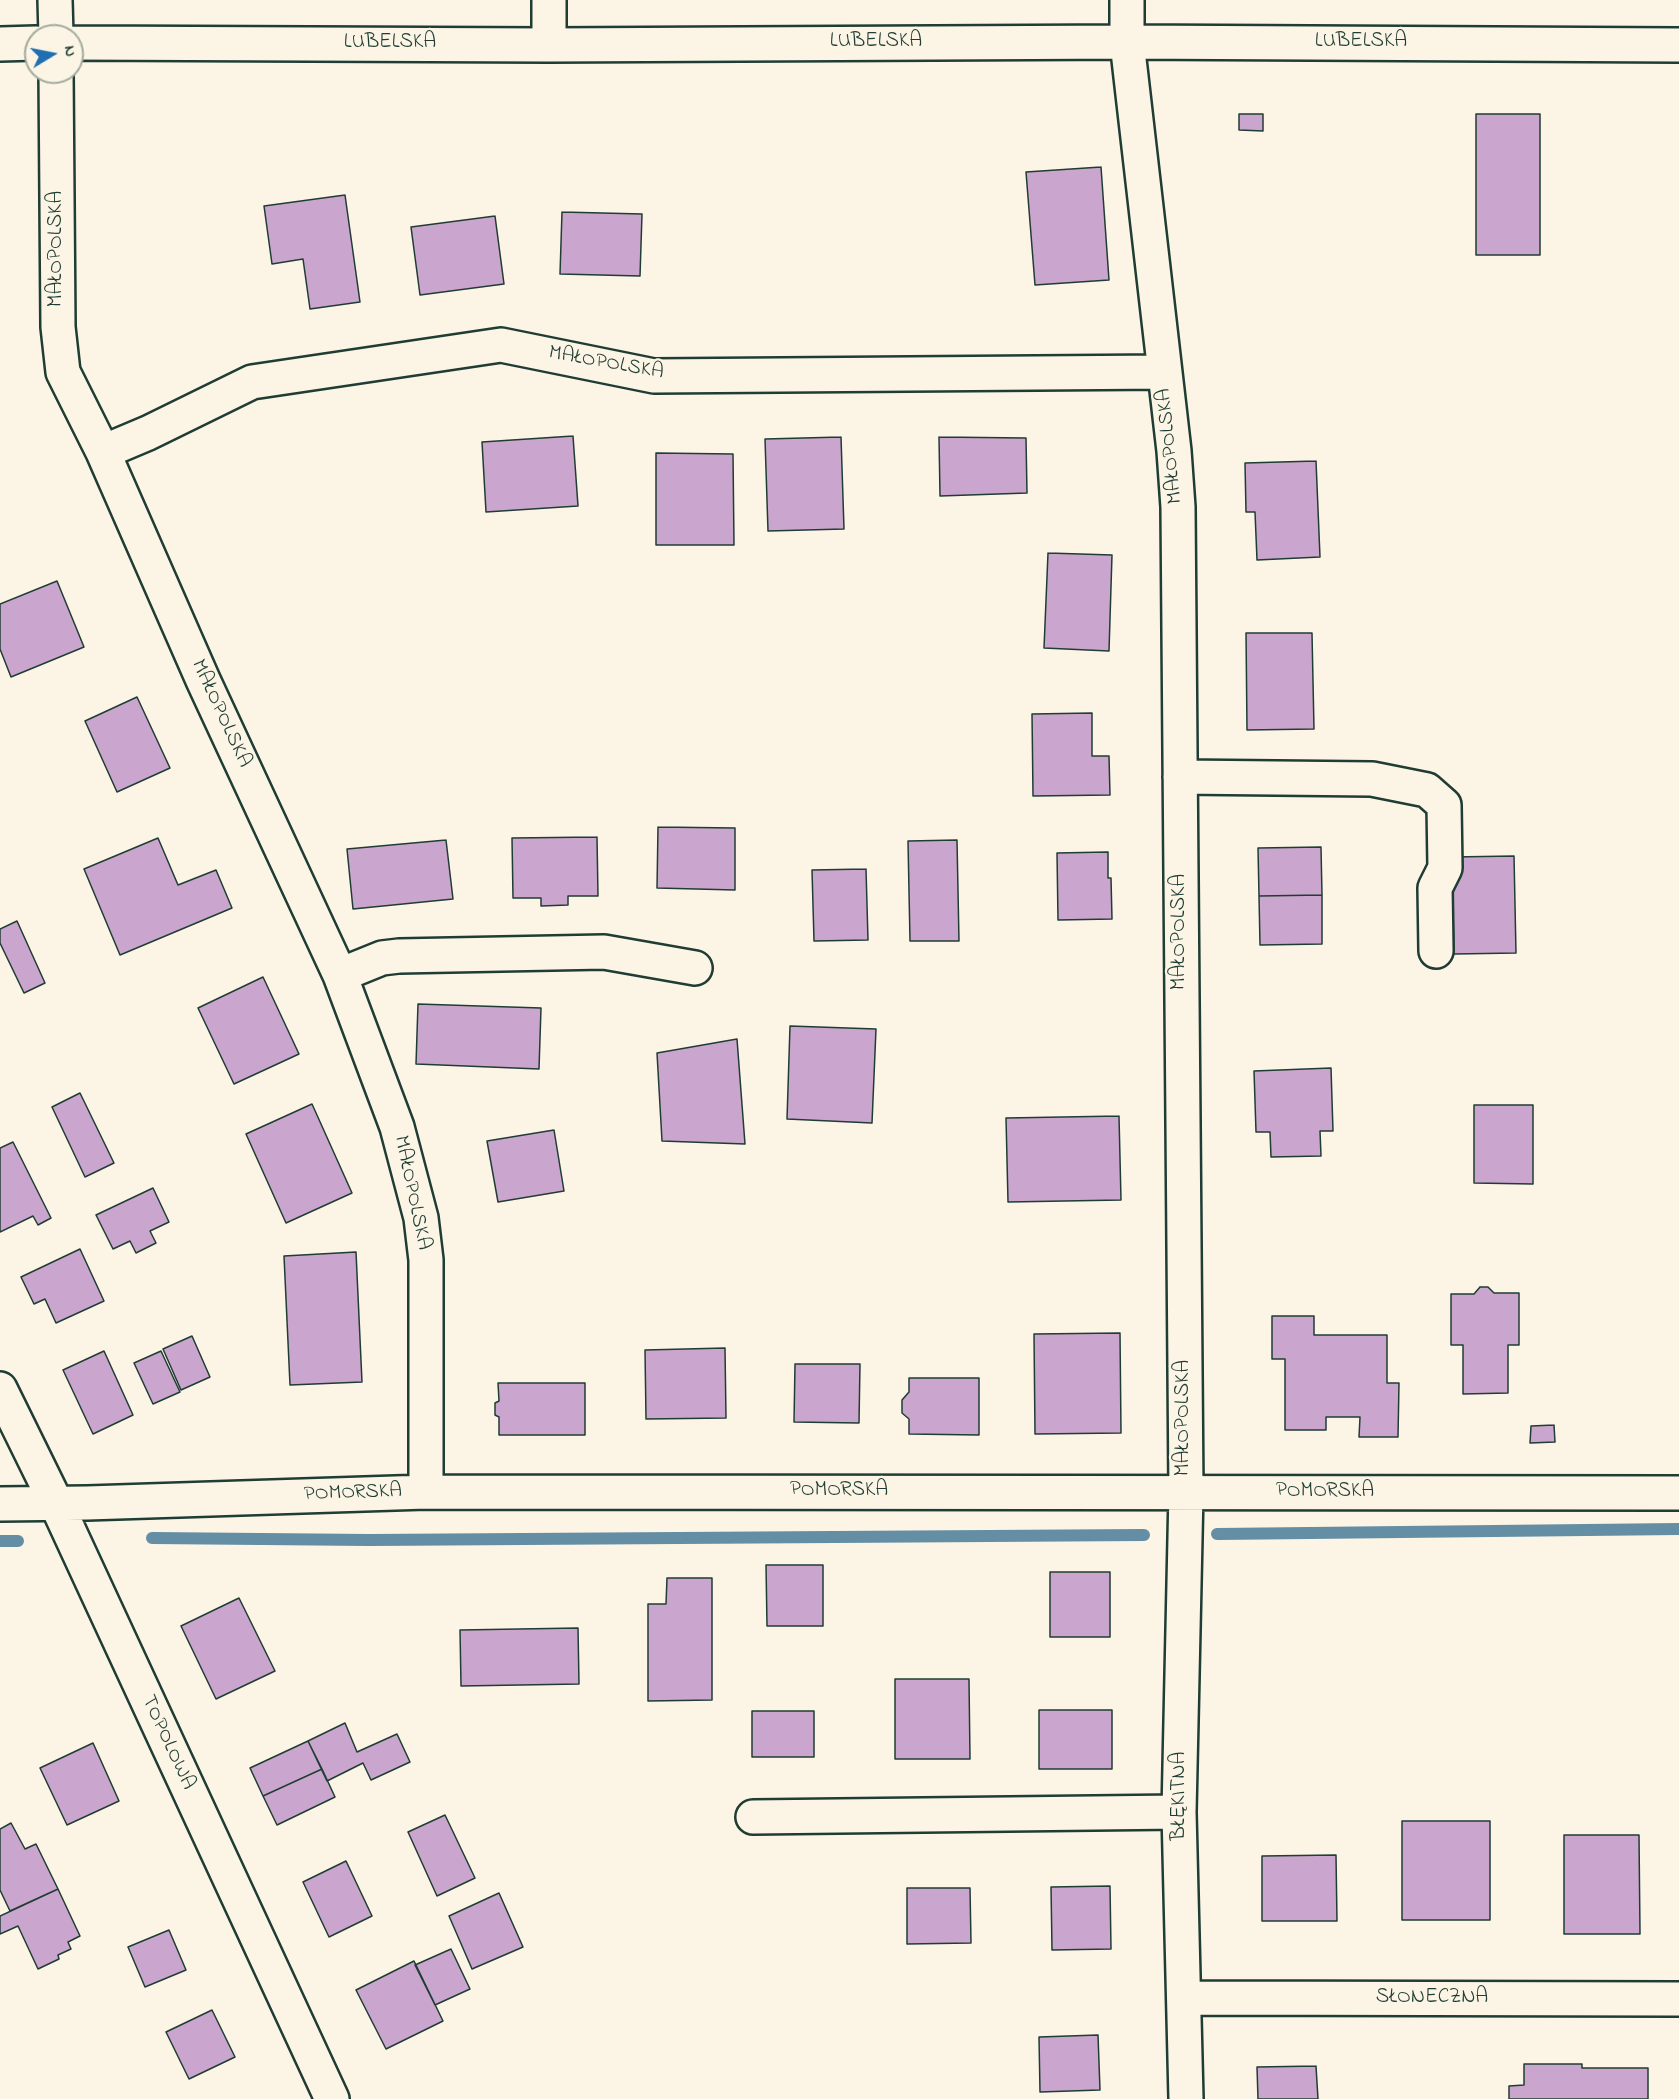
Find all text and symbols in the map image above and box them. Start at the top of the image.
north arrow [24,24,84,84]
street label: LUBELSKA [830,30,922,56]
street label: LUBELSKA [1315,30,1407,56]
street label: LUBELSKA [344,31,436,57]
text: N [57,44,83,59]
street label: MAŁOPOLSKA [45,191,71,307]
street label: MAŁOPOLSKA [547,341,665,387]
street label: MAŁOPOLSKA [1152,387,1190,505]
street label: MAŁOPOLSKA [184,656,256,772]
street label: MAŁOPOLSKA [1168,874,1194,990]
street label: MAŁOPOLSKA [387,1133,435,1253]
street label: MAŁOPOLSKA [1172,1360,1198,1476]
street label: POMORSKA [790,1479,888,1505]
street label: POMORSKA [303,1480,403,1508]
street label: POMORSKA [1276,1480,1374,1506]
street label: TOPOLOWA [134,1692,200,1794]
street label: BŁĘKITNA [1168,1752,1194,1840]
street label: SŁONECZNA [1376,1986,1488,2012]

